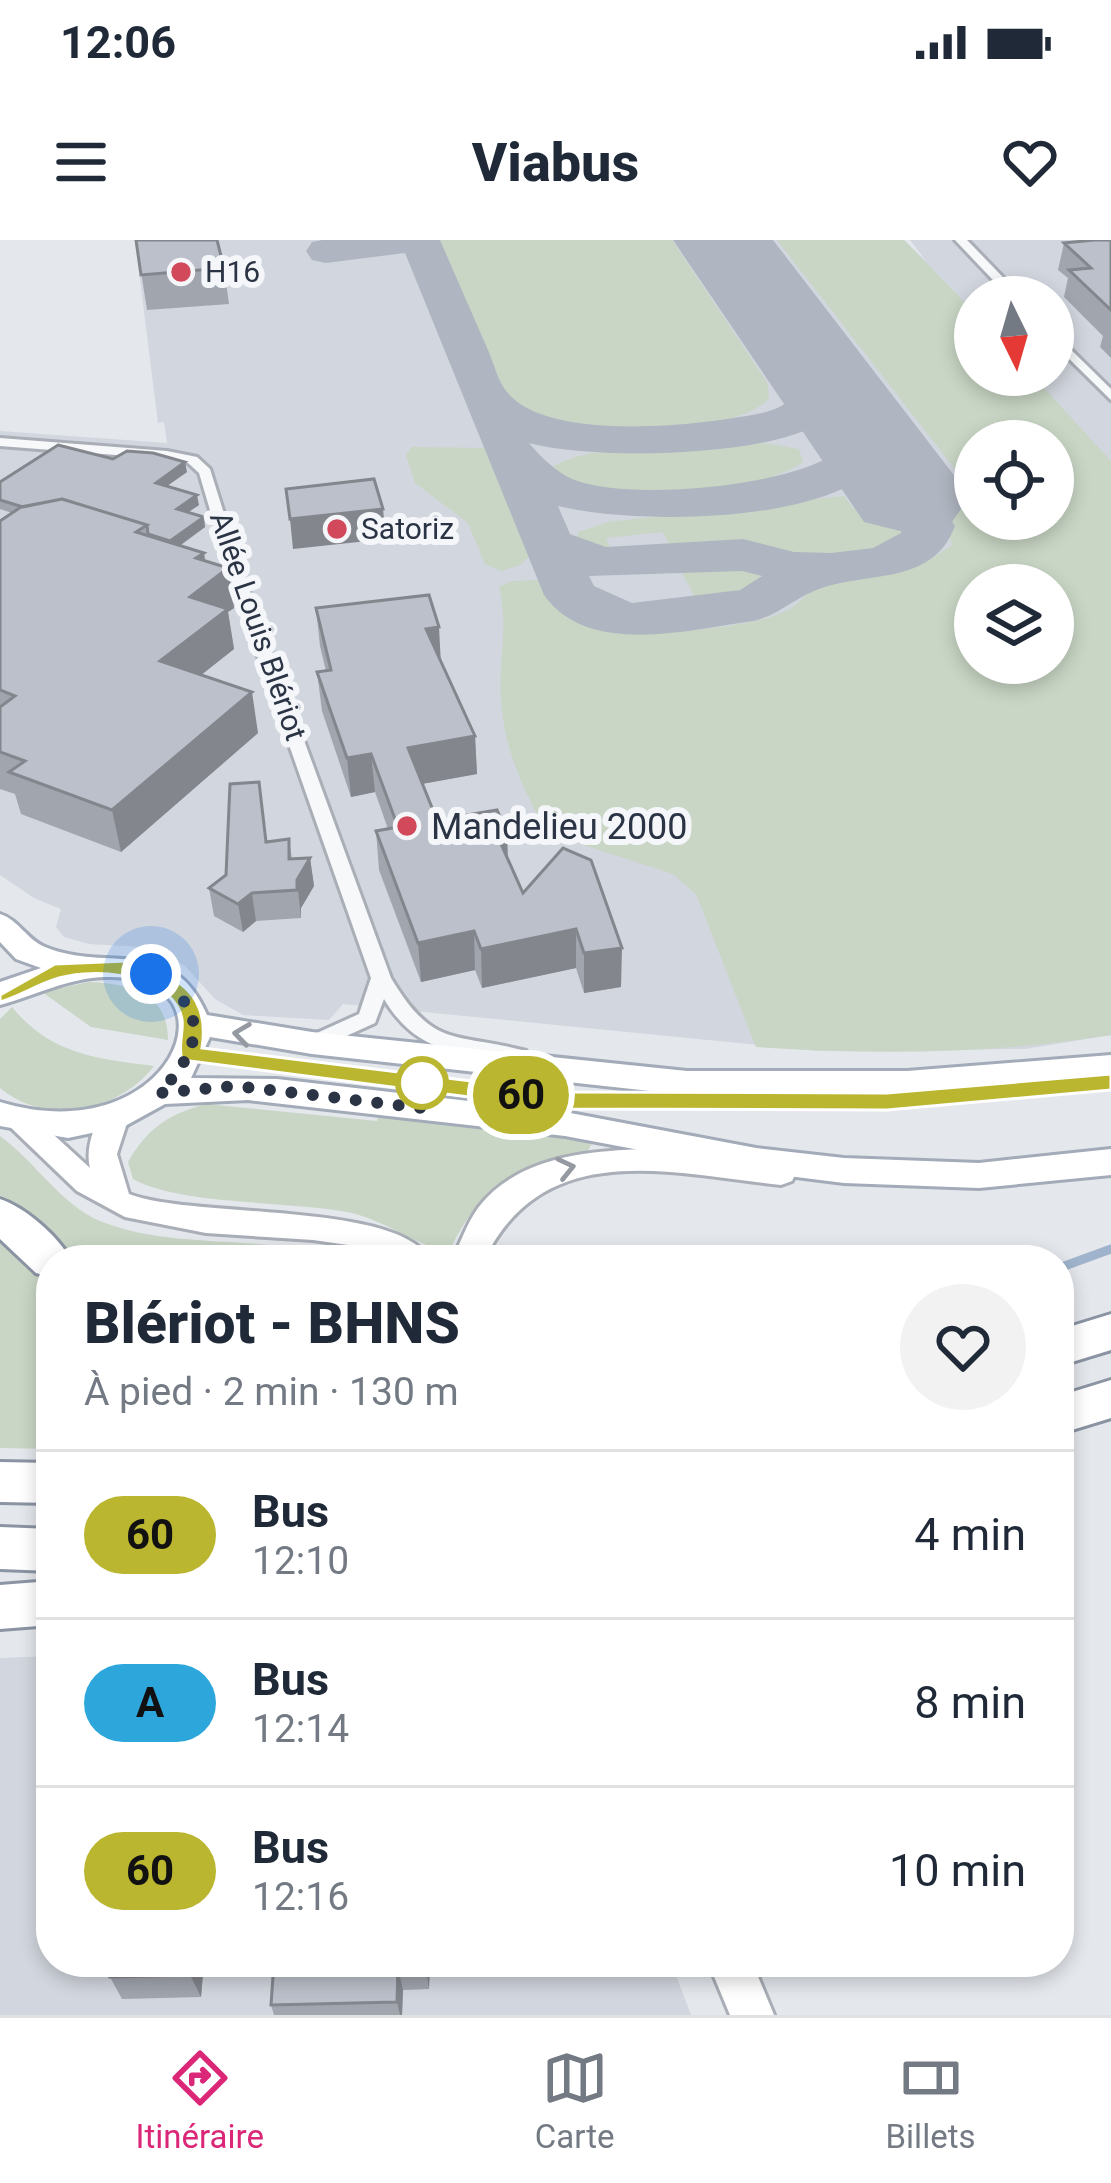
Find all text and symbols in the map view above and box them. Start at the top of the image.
text: 12:06 [60,16,176,69]
icon: menu [48,129,114,195]
icon: heart [997,129,1063,195]
text: Viabus [472,131,639,194]
place label: H16 [205,254,260,289]
marker: H16 [168,259,194,285]
north arrow [954,276,1074,396]
map controls [954,276,1074,684]
button: locate [954,420,1074,540]
street label: Allée Louis Blériot [203,507,314,745]
place label: Satoriz [361,511,454,546]
marker: Satoriz [324,516,350,542]
button: layers [954,564,1074,684]
place label: Mandelieu 2000 [431,806,688,848]
marker: Mandelieu 2000 [394,813,420,839]
your location [121,944,181,1004]
one-way arrow [232,1022,251,1048]
line badge: 60 [467,1056,575,1134]
unlabelled marker [397,1058,447,1108]
text: 60 [497,1070,545,1119]
one-way arrow [556,1157,576,1182]
button: heart [900,1284,1026,1410]
text: Blériot - BHNS [84,1290,460,1357]
text: À pied · 2 min · 130 m [84,1369,459,1415]
text: Bus [252,1485,329,1538]
text: 4 min [914,1508,1026,1561]
text: 60 [126,1510,174,1559]
text: 12:10 [252,1538,349,1584]
text: Bus [252,1653,329,1706]
text: 8 min [914,1676,1026,1729]
text: A [136,1678,164,1727]
text: 12:14 [252,1706,349,1752]
text: Bus [252,1821,329,1874]
text: 10 min [889,1844,1026,1897]
text: 60 [126,1846,174,1895]
text: 12:16 [252,1874,349,1920]
tab: Itinéraire [135,2045,264,2156]
tab: Carte [535,2045,615,2156]
tab: Billets [886,2045,975,2156]

